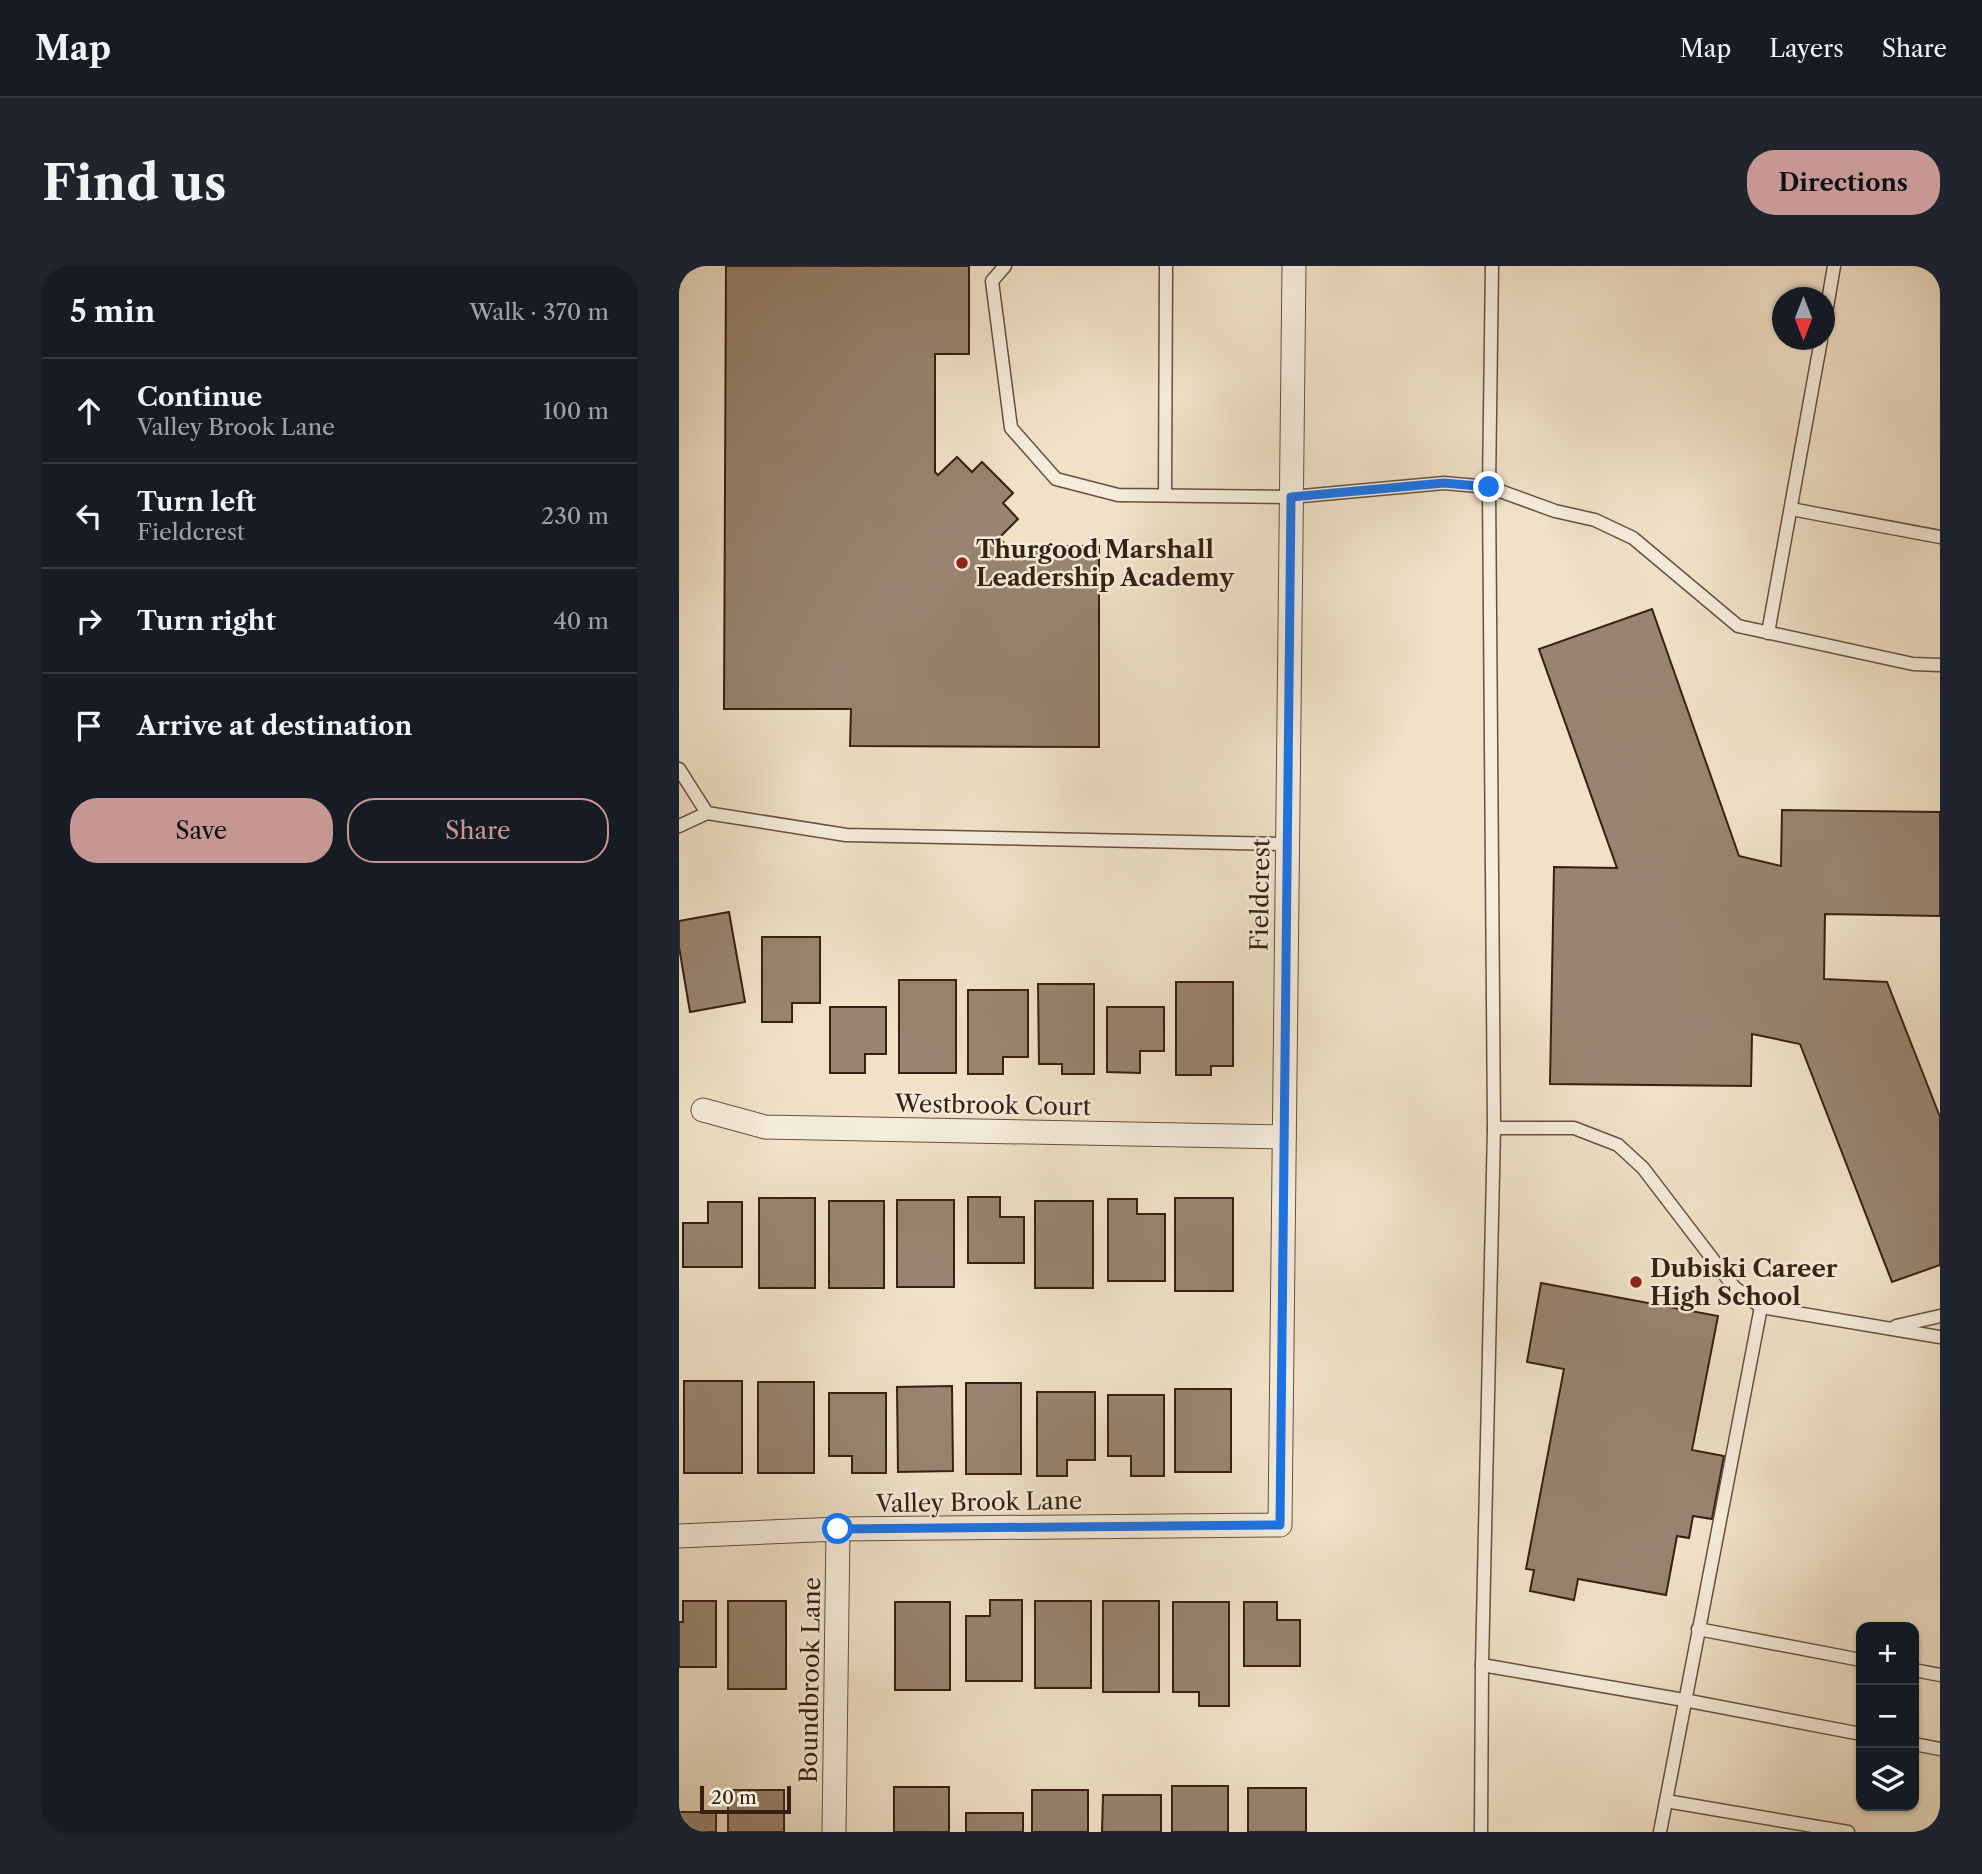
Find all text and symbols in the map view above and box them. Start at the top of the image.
text: Map [35,28,111,69]
text: Map [1680,34,1731,63]
text: Layers [1769,34,1844,63]
text: Share [1882,34,1947,63]
button: Directions [1747,150,1940,215]
text: Find us [42,152,226,213]
north arrow [1772,287,1835,350]
text: 5 min [70,293,155,330]
text: Walk · 370 m [469,298,609,326]
text: Continue [137,381,262,413]
icon: ahead [70,392,108,430]
text: 100 m [543,397,609,425]
text: Valley Brook Lane [137,413,335,441]
route end [1473,471,1504,502]
text: Turn left [137,486,256,518]
icon: left [70,497,108,535]
text: 230 m [541,502,609,530]
text: Fieldcrest [137,518,245,546]
place label: Thurgood Marshall Leadership Academy [976,535,1235,592]
marker: Thurgood Marshall Leadership Academy [954,555,970,571]
icon: right [70,602,108,640]
text: Turn right [137,605,276,637]
text: 40 m [554,607,609,635]
icon: arrive [70,707,108,745]
text: Arrive at destination [137,710,412,742]
button: Save [70,798,333,863]
button: Share [347,798,609,863]
street label: Fieldcrest [1245,838,1275,952]
street label: Westbrook Court [893,1089,1092,1121]
place label: Dubiski Career High School [1650,1254,1838,1311]
marker: Dubiski Career High School [1628,1274,1644,1290]
street label: Valley Brook Lane [874,1486,1083,1518]
route start [822,1513,853,1544]
street label: Boundbrook Lane [794,1577,826,1783]
map controls [1856,1622,1919,1811]
button: + [1856,1622,1919,1685]
button: − [1856,1685,1919,1748]
button: layers [1856,1748,1919,1811]
scale bar [700,1783,791,1815]
text: 20 m [711,1786,757,1809]

